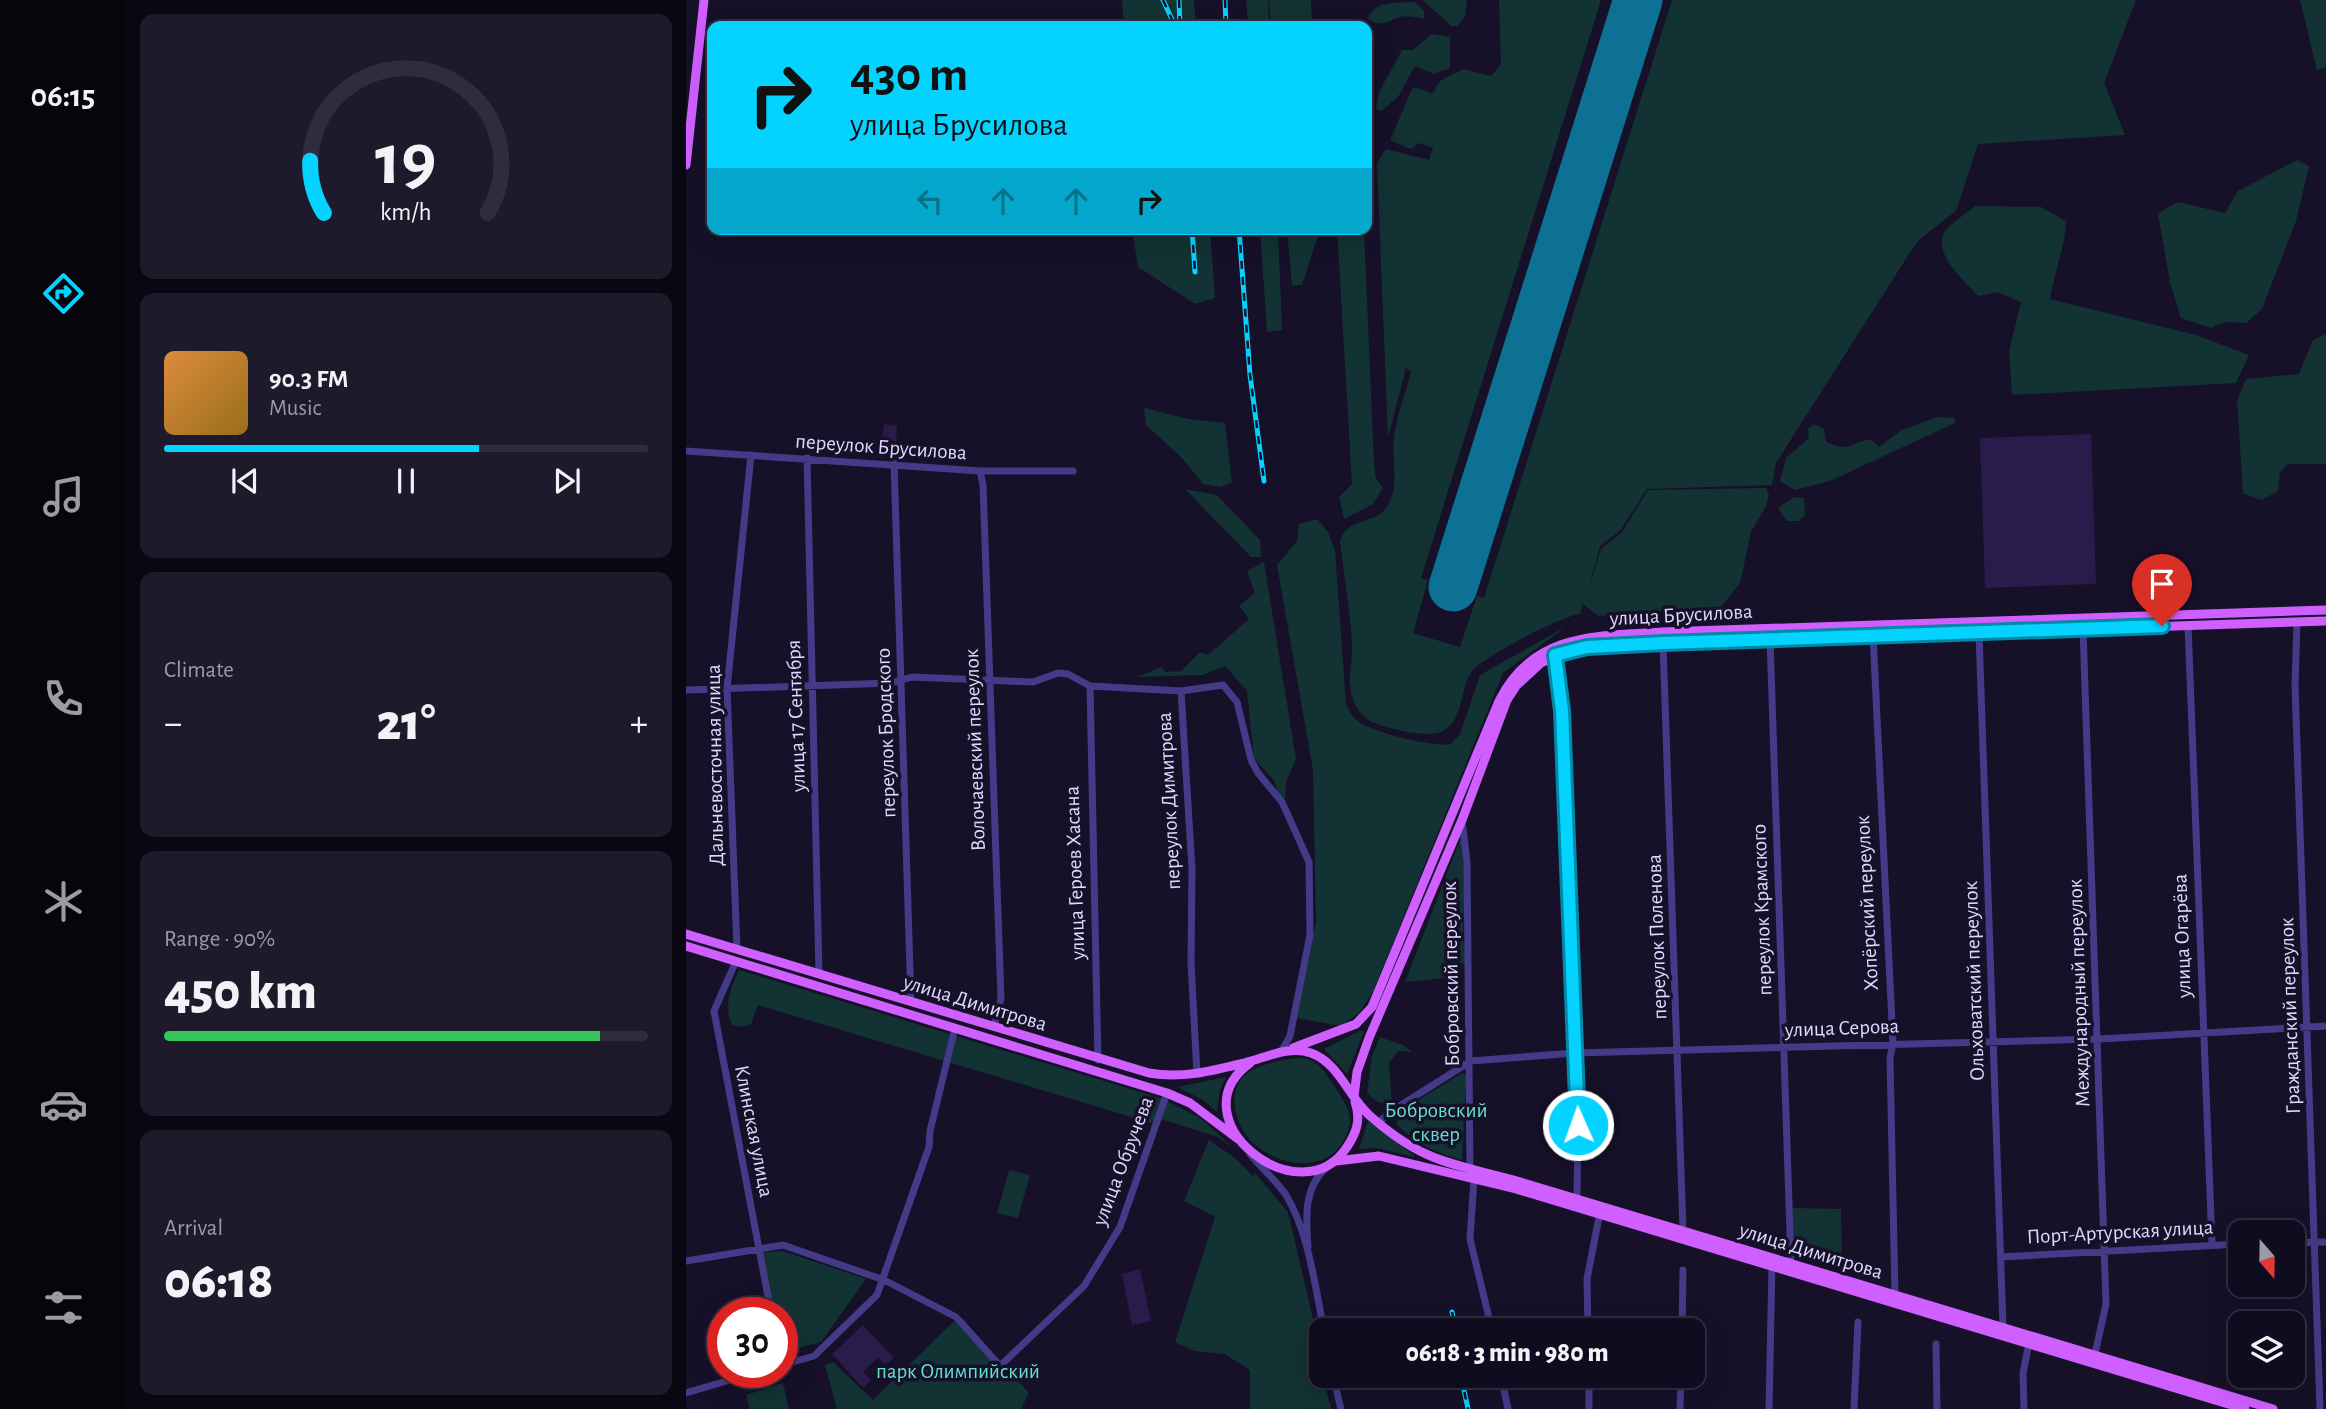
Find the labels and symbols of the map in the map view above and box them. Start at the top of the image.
street label: переулок Брусилова [795,431,968,463]
pin [2132,554,2192,626]
street label: улица Брусилова [1608,601,1753,629]
street label: улица 17 Сентября [783,640,809,793]
street label: переулок Бродского [873,648,899,818]
street label: Волочаевский переулок [961,648,989,852]
street label: Дальневосточная улица [703,664,727,866]
street label: переулок Димитрова [1154,711,1184,890]
street label: улица Героев Хасана [1061,785,1089,961]
street label: Хопёрский переулок [1852,814,1882,991]
street label: переулок Крамского [1749,824,1775,996]
street label: переулок Поленова [1644,853,1670,1020]
street label: улица Огарёва [2169,873,2195,999]
street label: Международный переулок [2065,878,2093,1107]
street label: Ольховатский переулок [1960,880,1988,1081]
street label: Бобровский переулок [1439,881,1463,1067]
street label: Гражданский переулок [2276,917,2304,1115]
street label: улица Димитрова [900,971,1050,1035]
street label: улица Серова [1783,1015,1900,1041]
street label: Клинская улица [731,1063,777,1199]
position arrow [1541,1088,1615,1162]
street label: улица Обручева [1088,1093,1157,1229]
park label: Бобровский сквер [1384,1100,1488,1145]
street label: Порт-Артурская улица [2026,1217,2214,1247]
street label: улица Димитрова [1736,1219,1886,1283]
north arrow [2228,1220,2305,1297]
speed limit sign: 30 [707,1297,798,1388]
park label: парк Олимпийский [876,1361,1040,1382]

